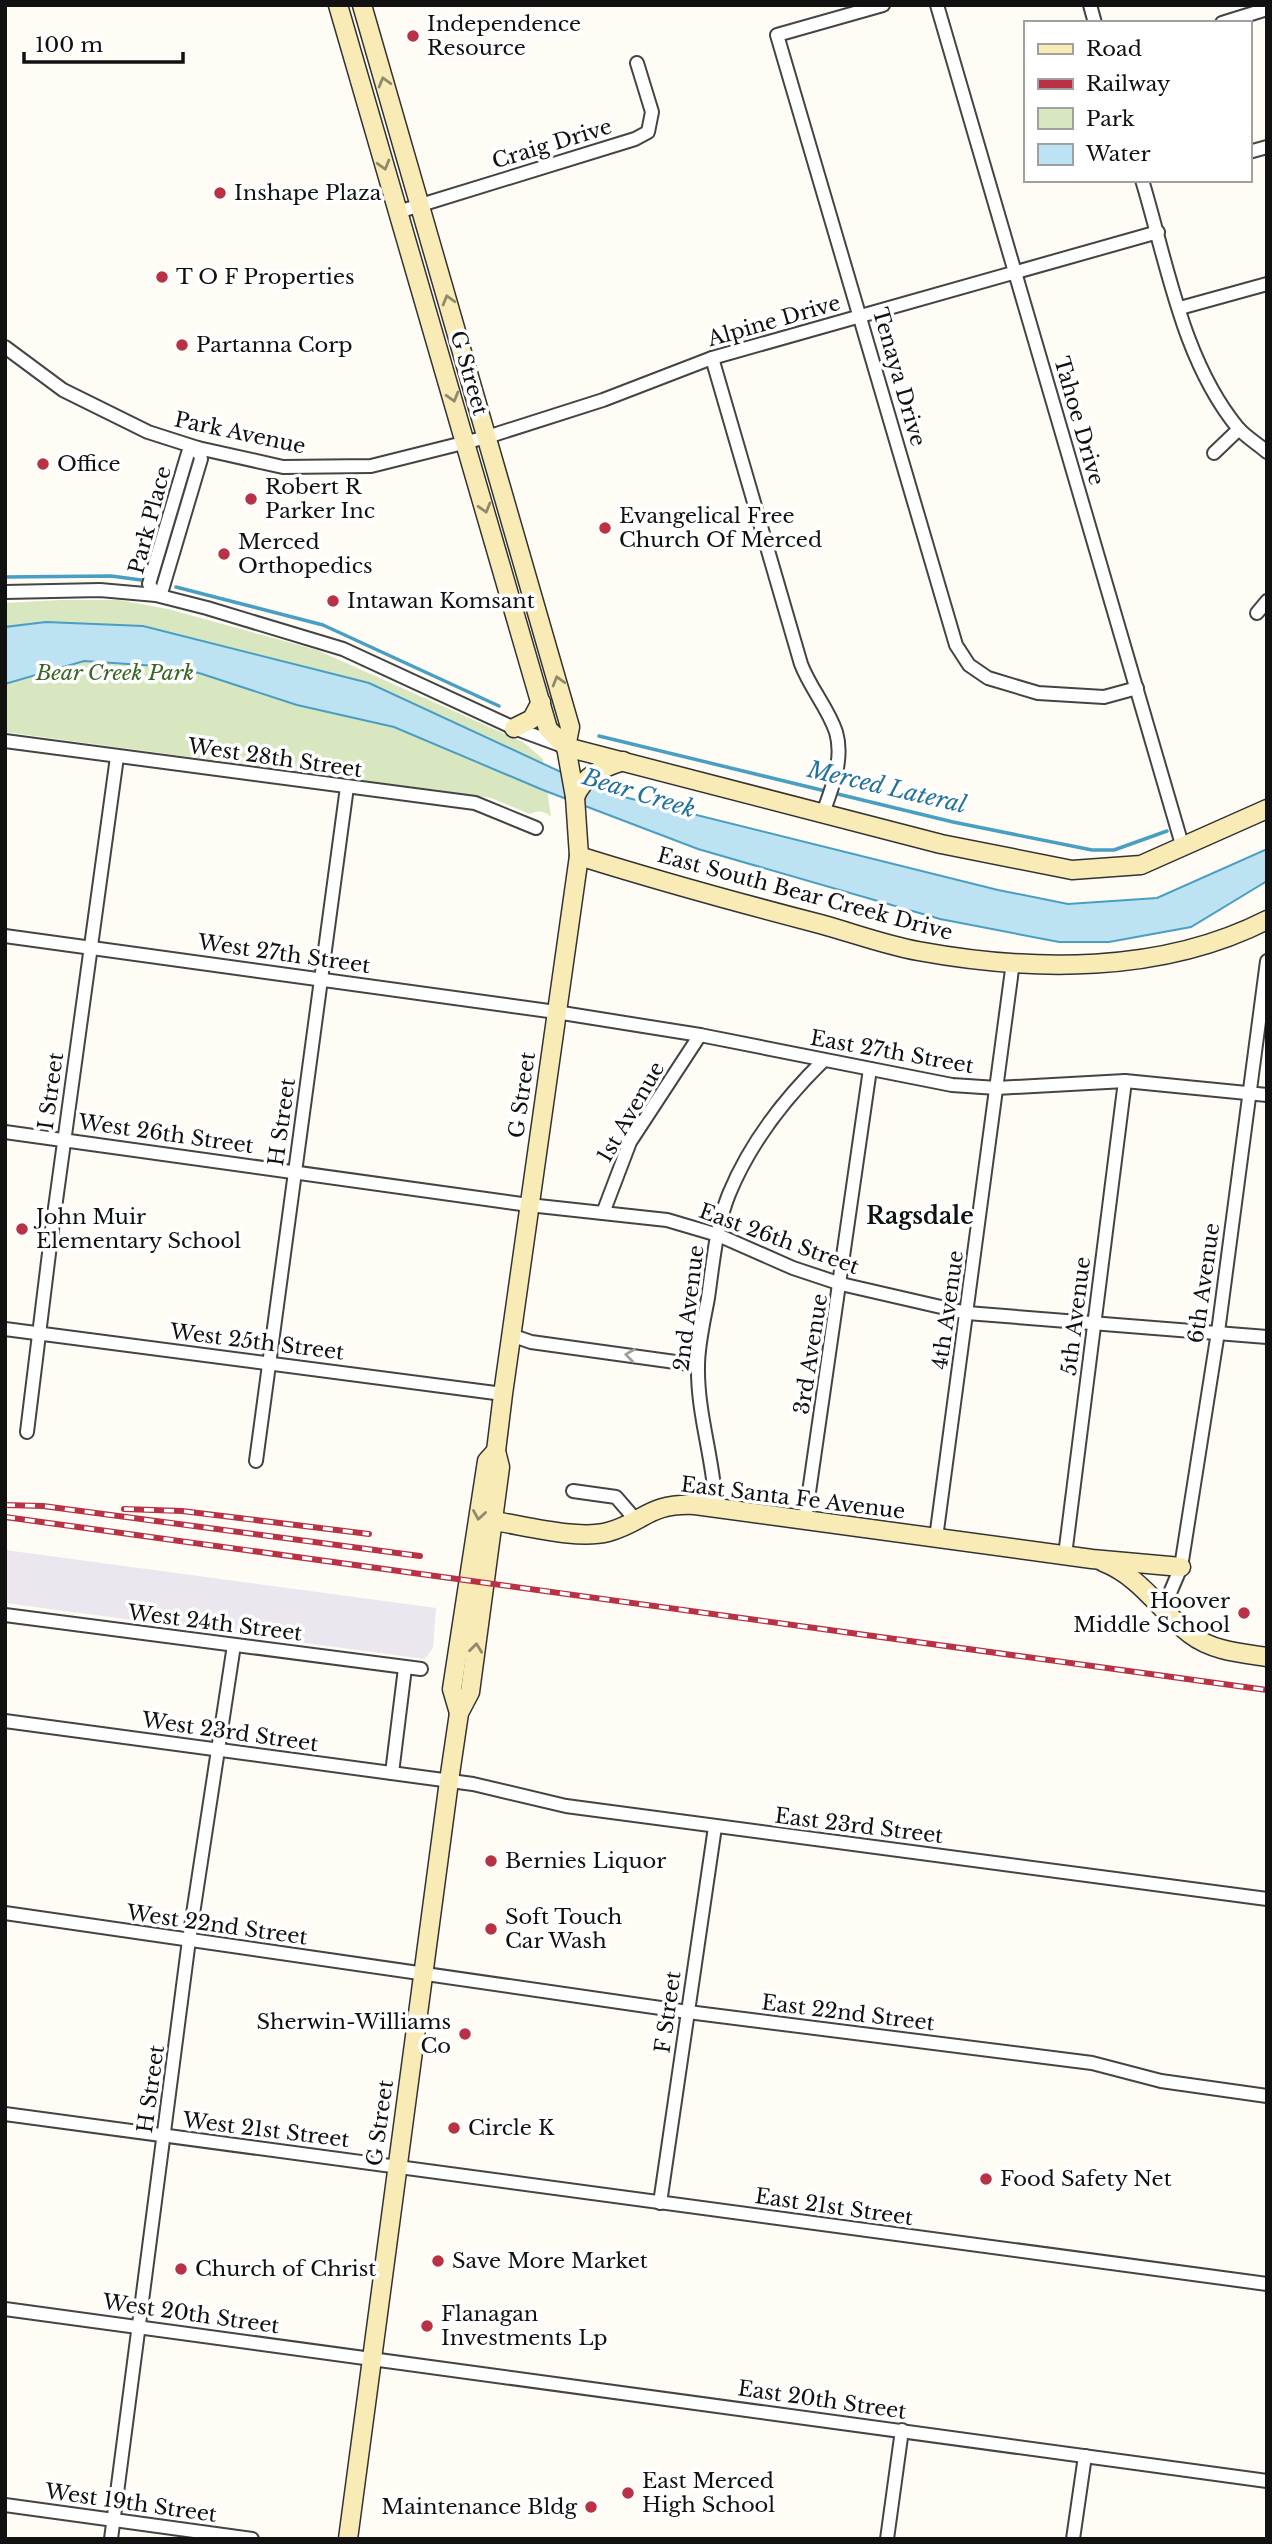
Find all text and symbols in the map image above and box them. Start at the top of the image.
place label: Independence Resource [427,11,581,61]
scale bar [24,21,184,65]
legend [1024,21,1251,182]
marker: Independence Resource [405,28,421,44]
text: 100 m [35,32,103,58]
text: Road [1086,36,1142,62]
text: Railway [1086,71,1171,97]
one-way arrow [378,76,393,88]
text: Park [1086,106,1135,132]
street label: Craig Drive [489,113,615,175]
text: Water [1085,141,1150,167]
one-way arrow [376,159,391,171]
place label: Inshape Plaza [234,180,382,206]
marker: Inshape Plaza [212,185,228,201]
place label: T O F Properties [176,264,355,290]
marker: T O F Properties [154,269,170,285]
street label: Alpine Drive [704,290,843,353]
one-way arrow [441,295,456,307]
street label: Tenaya Drive [867,305,931,449]
street label: G Street [445,328,494,418]
place label: Partanna Corp [196,332,353,358]
marker: Partanna Corp [174,337,190,353]
street label: Tahoe Drive [1048,354,1110,488]
one-way arrow [444,391,459,403]
street label: Park Avenue [172,406,308,460]
place label: Office [57,451,121,477]
marker: Office [35,456,51,472]
street label: Park Place [123,463,177,577]
place label: Robert R Parker Inc [265,474,375,524]
marker: Robert R Parker Inc [243,491,259,507]
one-way arrow [477,502,492,514]
place label: Evangelical Free Church Of Merced [619,503,822,553]
marker: Evangelical Free Church Of Merced [597,520,613,536]
place label: Merced Orthopedics [238,529,372,579]
marker: Merced Orthopedics [216,546,232,562]
place label: Intawan Komsant [347,588,535,614]
marker: Intawan Komsant [325,593,341,609]
park label: Bear Creek Park [35,660,194,686]
one-way arrow [551,675,566,687]
street label: West 28th Street [185,733,364,783]
water label: Merced Lateral [804,755,970,819]
water label: Bear Creek [578,762,699,823]
street label: East South Bear Creek Drive [654,842,956,946]
street label: West 27th Street [195,929,372,979]
street label: East 27th Street [808,1025,976,1079]
street label: G Street [503,1050,541,1140]
street label: I Street [33,1051,69,1131]
street label: 1st Avenue [592,1057,670,1167]
street label: H Street [263,1076,301,1168]
street label: West 26th Street [76,1109,255,1159]
street label: East 26th Street [695,1198,863,1280]
district label: Ragsdale [866,1202,974,1230]
place label: John Muir Elementary School [33,1204,241,1254]
marker: John Muir Elementary School [14,1221,30,1237]
street label: 6th Avenue [1183,1221,1225,1345]
street label: 2nd Avenue [668,1244,710,1372]
street label: 4th Avenue [927,1249,969,1371]
street label: 5th Avenue [1056,1255,1096,1377]
street label: 3rd Avenue [789,1292,833,1416]
street label: West 25th Street [168,1318,346,1366]
one-way arrow [624,1348,636,1363]
street label: East Santa Fe Avenue [679,1471,907,1525]
one-way arrow [472,1509,487,1521]
place label: Hoover Middle School [1073,1588,1230,1638]
street label: West 24th Street [125,1599,304,1647]
marker: Hoover Middle School [1236,1605,1252,1621]
one-way arrow [468,1643,483,1654]
street label: West 23rd Street [139,1707,320,1757]
street label: East 23rd Street [773,1803,945,1849]
place label: Bernies Liquor [505,1848,666,1874]
marker: Bernies Liquor [483,1853,499,1869]
street label: West 22nd Street [124,1899,309,1951]
place label: Soft Touch Car Wash [505,1904,622,1954]
marker: Soft Touch Car Wash [483,1921,499,1937]
street label: F Street [649,1969,687,2055]
street label: East 22nd Street [760,1989,936,2037]
place label: Sherwin-Williams Co [256,2009,451,2059]
marker: Sherwin-Williams Co [457,2026,473,2042]
street label: H Street [132,2043,170,2135]
street label: G Street [361,2078,399,2168]
street label: West 21st Street [180,2107,351,2153]
place label: Circle K [468,2115,555,2141]
marker: Circle K [446,2120,462,2136]
place label: Food Safety Net [1000,2166,1172,2192]
marker: Food Safety Net [978,2171,994,2187]
street label: East 21st Street [753,2183,915,2231]
place label: Save More Market [452,2248,648,2274]
marker: Save More Market [430,2253,446,2269]
place label: Church of Christ [195,2256,376,2282]
marker: Church of Christ [173,2261,189,2277]
street label: West 20th Street [100,2289,281,2339]
place label: Flanagan Investments Lp [441,2301,608,2351]
marker: Flanagan Investments Lp [419,2318,435,2334]
street label: East 20th Street [736,2375,908,2425]
place label: East Merced High School [642,2468,775,2518]
street label: West 19th Street [43,2478,219,2528]
marker: East Merced High School [620,2485,636,2501]
place label: Maintenance Bldg [381,2494,577,2520]
marker: Maintenance Bldg [583,2499,599,2515]

